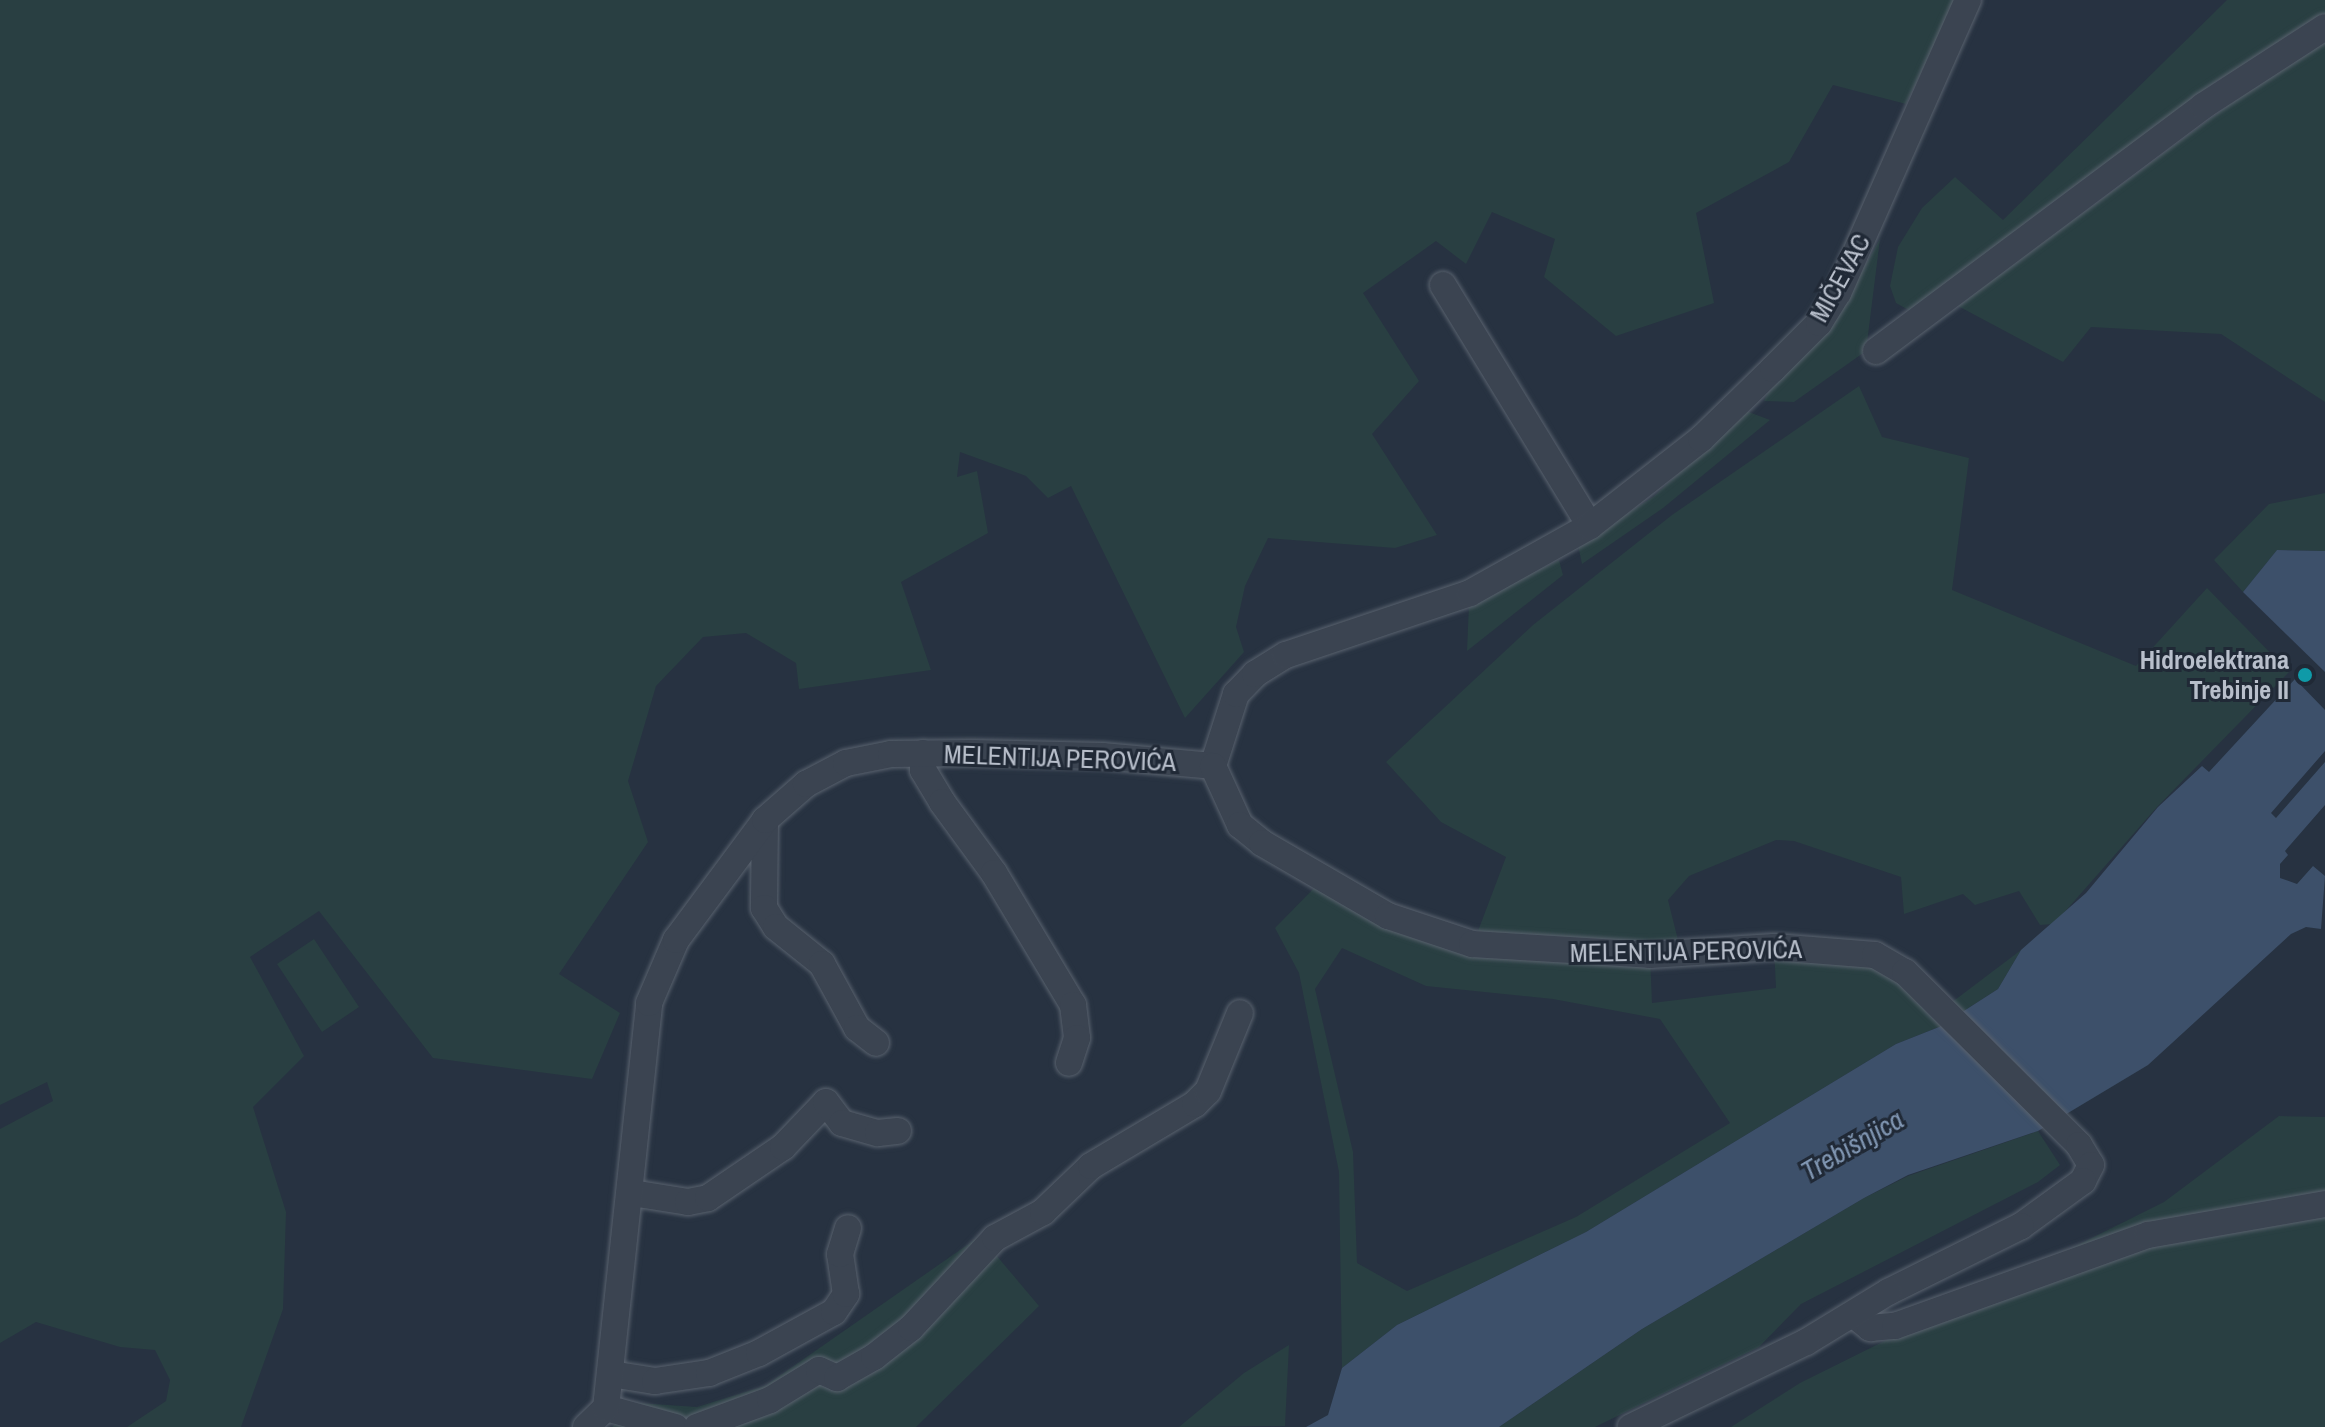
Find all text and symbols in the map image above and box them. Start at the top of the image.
street label: MIČEVAC [1803,229,1877,327]
place label: Hidroelektrana Trebinje II [2140,644,2289,706]
marker: Hidroelektrana Trebinje II [2296,666,2314,684]
street label: MELENTIJA PEROVIĆA [943,738,1177,778]
street label: MELENTIJA PEROVIĆA [1569,933,1803,969]
water label: Trebišnjica [1795,1102,1909,1188]

